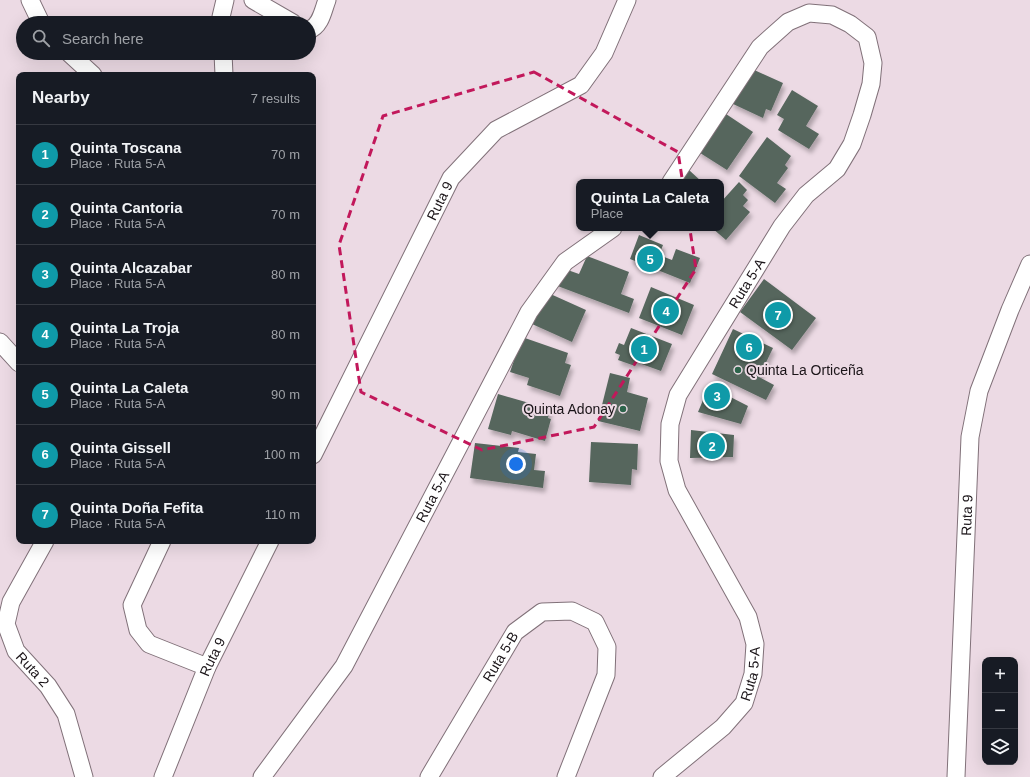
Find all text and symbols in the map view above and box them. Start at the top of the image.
search box [16,16,316,60]
icon: search [30,27,52,49]
text: Search here [62,30,144,47]
text: Nearby [32,88,90,107]
text: 7 results [251,91,300,106]
text: Quinta Toscana [70,139,181,156]
text: 1 [41,147,49,162]
text: 70 m [271,147,300,162]
text: Place · Ruta 5-A [70,156,165,171]
street label: Ruta 9 [423,179,456,223]
popup [576,179,724,231]
text: Quinta La Caleta [591,189,709,206]
text: Quinta Cantoria [70,199,183,216]
text: Place [591,206,623,221]
text: 2 [41,207,49,222]
text: 70 m [271,207,300,222]
text: Place · Ruta 5-A [70,216,165,231]
pin: 5 [637,244,663,274]
street label: Ruta 5-A [725,255,768,311]
text: Quinta Alcazabar [70,259,192,276]
text: 3 [41,267,49,282]
text: 80 m [271,267,300,282]
text: Place · Ruta 5-A [70,276,165,291]
pin: 4 [653,296,679,326]
pin: 7 [765,300,791,330]
text: Quinta La Troja [70,319,179,336]
text: 4 [41,327,49,342]
text: 80 m [271,327,300,342]
pin: 6 [736,332,762,362]
pin: 1 [631,334,657,364]
text: Place · Ruta 5-A [70,336,165,351]
place label: Quinta La Orticeña [746,362,864,378]
marker: Quinta La Orticeña [733,365,743,375]
text: Quinta La Caleta [70,379,188,396]
pin: 3 [704,381,730,411]
text: 5 [41,387,49,402]
text: 90 m [271,387,300,402]
text: Place · Ruta 5-A [70,396,165,411]
place label: Quinta Adonay [523,401,615,417]
marker: Quinta Adonay [618,404,628,414]
pin: 2 [699,431,725,461]
text: Quinta Gissell [70,439,171,456]
text: 6 [41,447,49,462]
text: 100 m [264,447,300,462]
your location [506,454,526,474]
text: Place · Ruta 5-A [70,456,165,471]
street label: Ruta 5-A [413,468,453,525]
street label: Ruta 9 [958,494,976,536]
text: Quinta Doña Fefita [70,499,203,516]
text: 7 [41,507,49,522]
text: 110 m [265,507,300,522]
text: Place · Ruta 5-A [70,516,165,531]
street label: Ruta 5-B [479,629,521,684]
street label: Ruta 9 [196,634,229,678]
street label: Ruta 5-A [737,645,763,703]
street label: Ruta 2 [13,649,53,690]
map controls [982,657,1018,765]
button: + [982,657,1018,693]
button: − [982,693,1018,729]
button: layers [982,729,1018,765]

